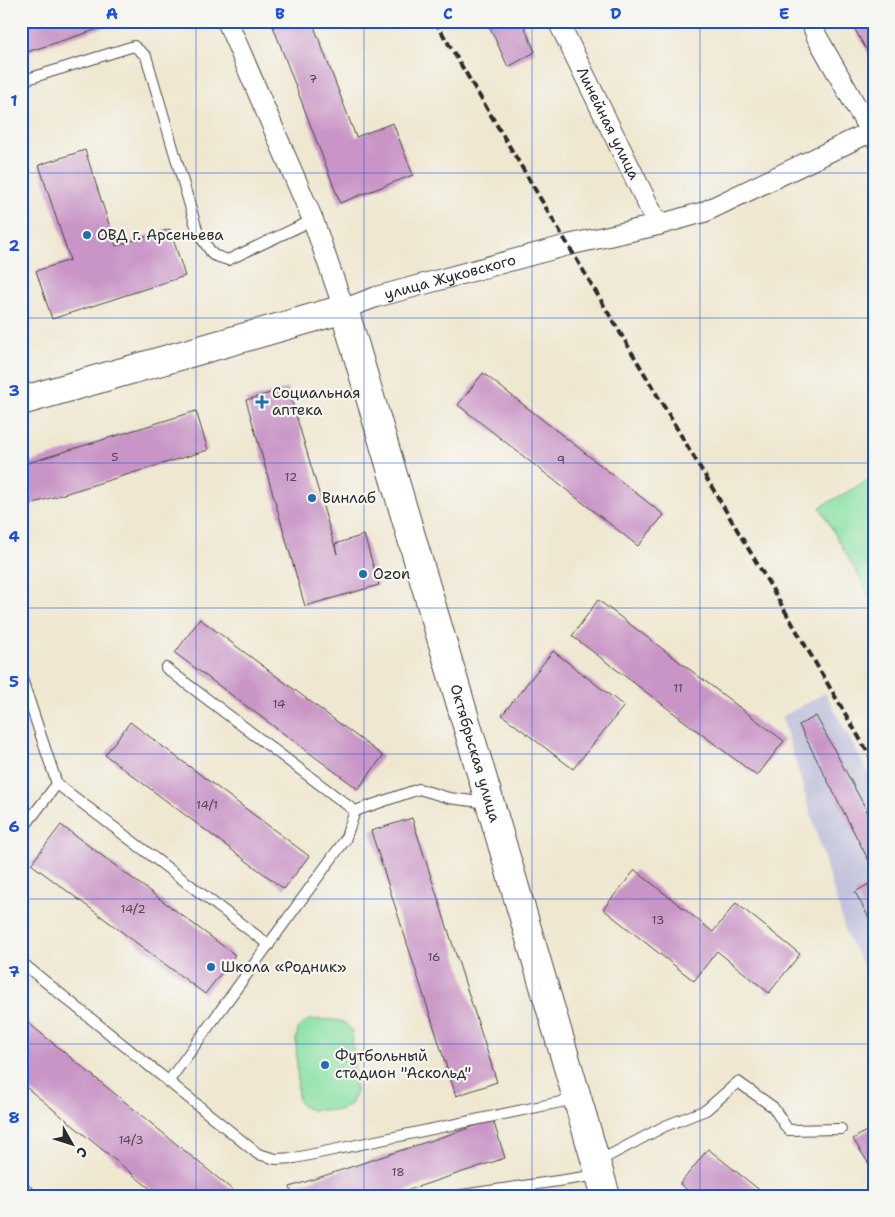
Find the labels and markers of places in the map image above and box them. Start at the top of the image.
place label: ОВД г. Арсеньева [97,225,224,245]
marker: ОВД г. Арсеньева [81,229,93,241]
place label: Социальная аптека [272,383,361,420]
marker: Социальная аптека [256,396,268,408]
place label: Винлаб [322,488,376,508]
marker: Винлаб [306,492,318,504]
place label: Ozon [373,564,410,584]
marker: Ozon [357,568,369,580]
place label: Школа «Родник» [221,957,347,977]
marker: Школа «Родник» [205,961,217,973]
place label: Футбольный стадион "Аскольд" [335,1046,471,1083]
marker: Футбольный стадион "Аскольд" [319,1059,331,1071]

